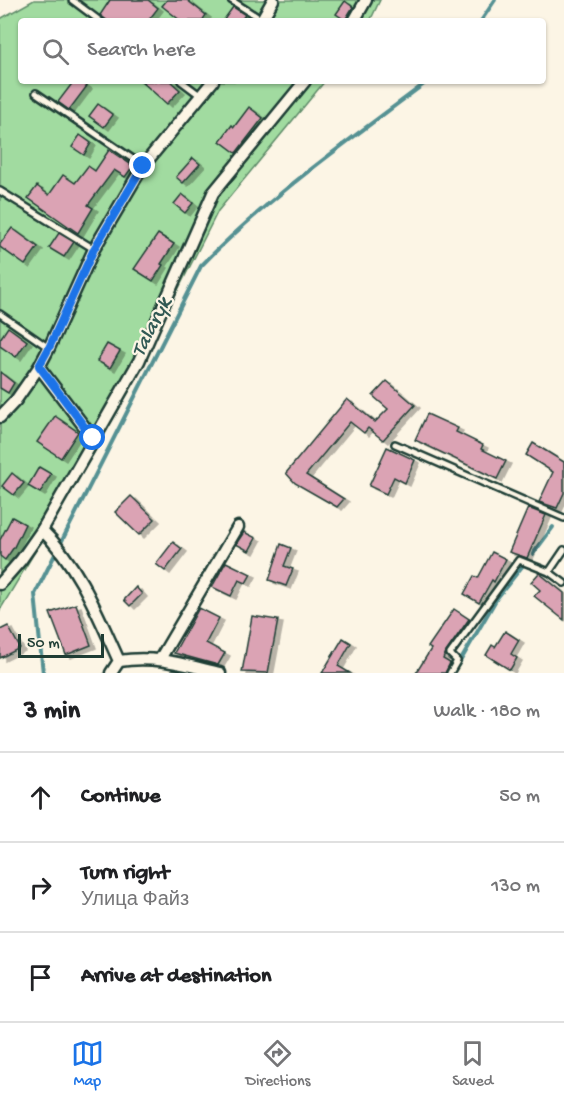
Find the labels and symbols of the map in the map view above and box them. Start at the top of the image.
route end [129,152,155,178]
water label: Talaryk [128,292,180,362]
route start [79,424,105,450]
scale bar [18,631,104,658]

